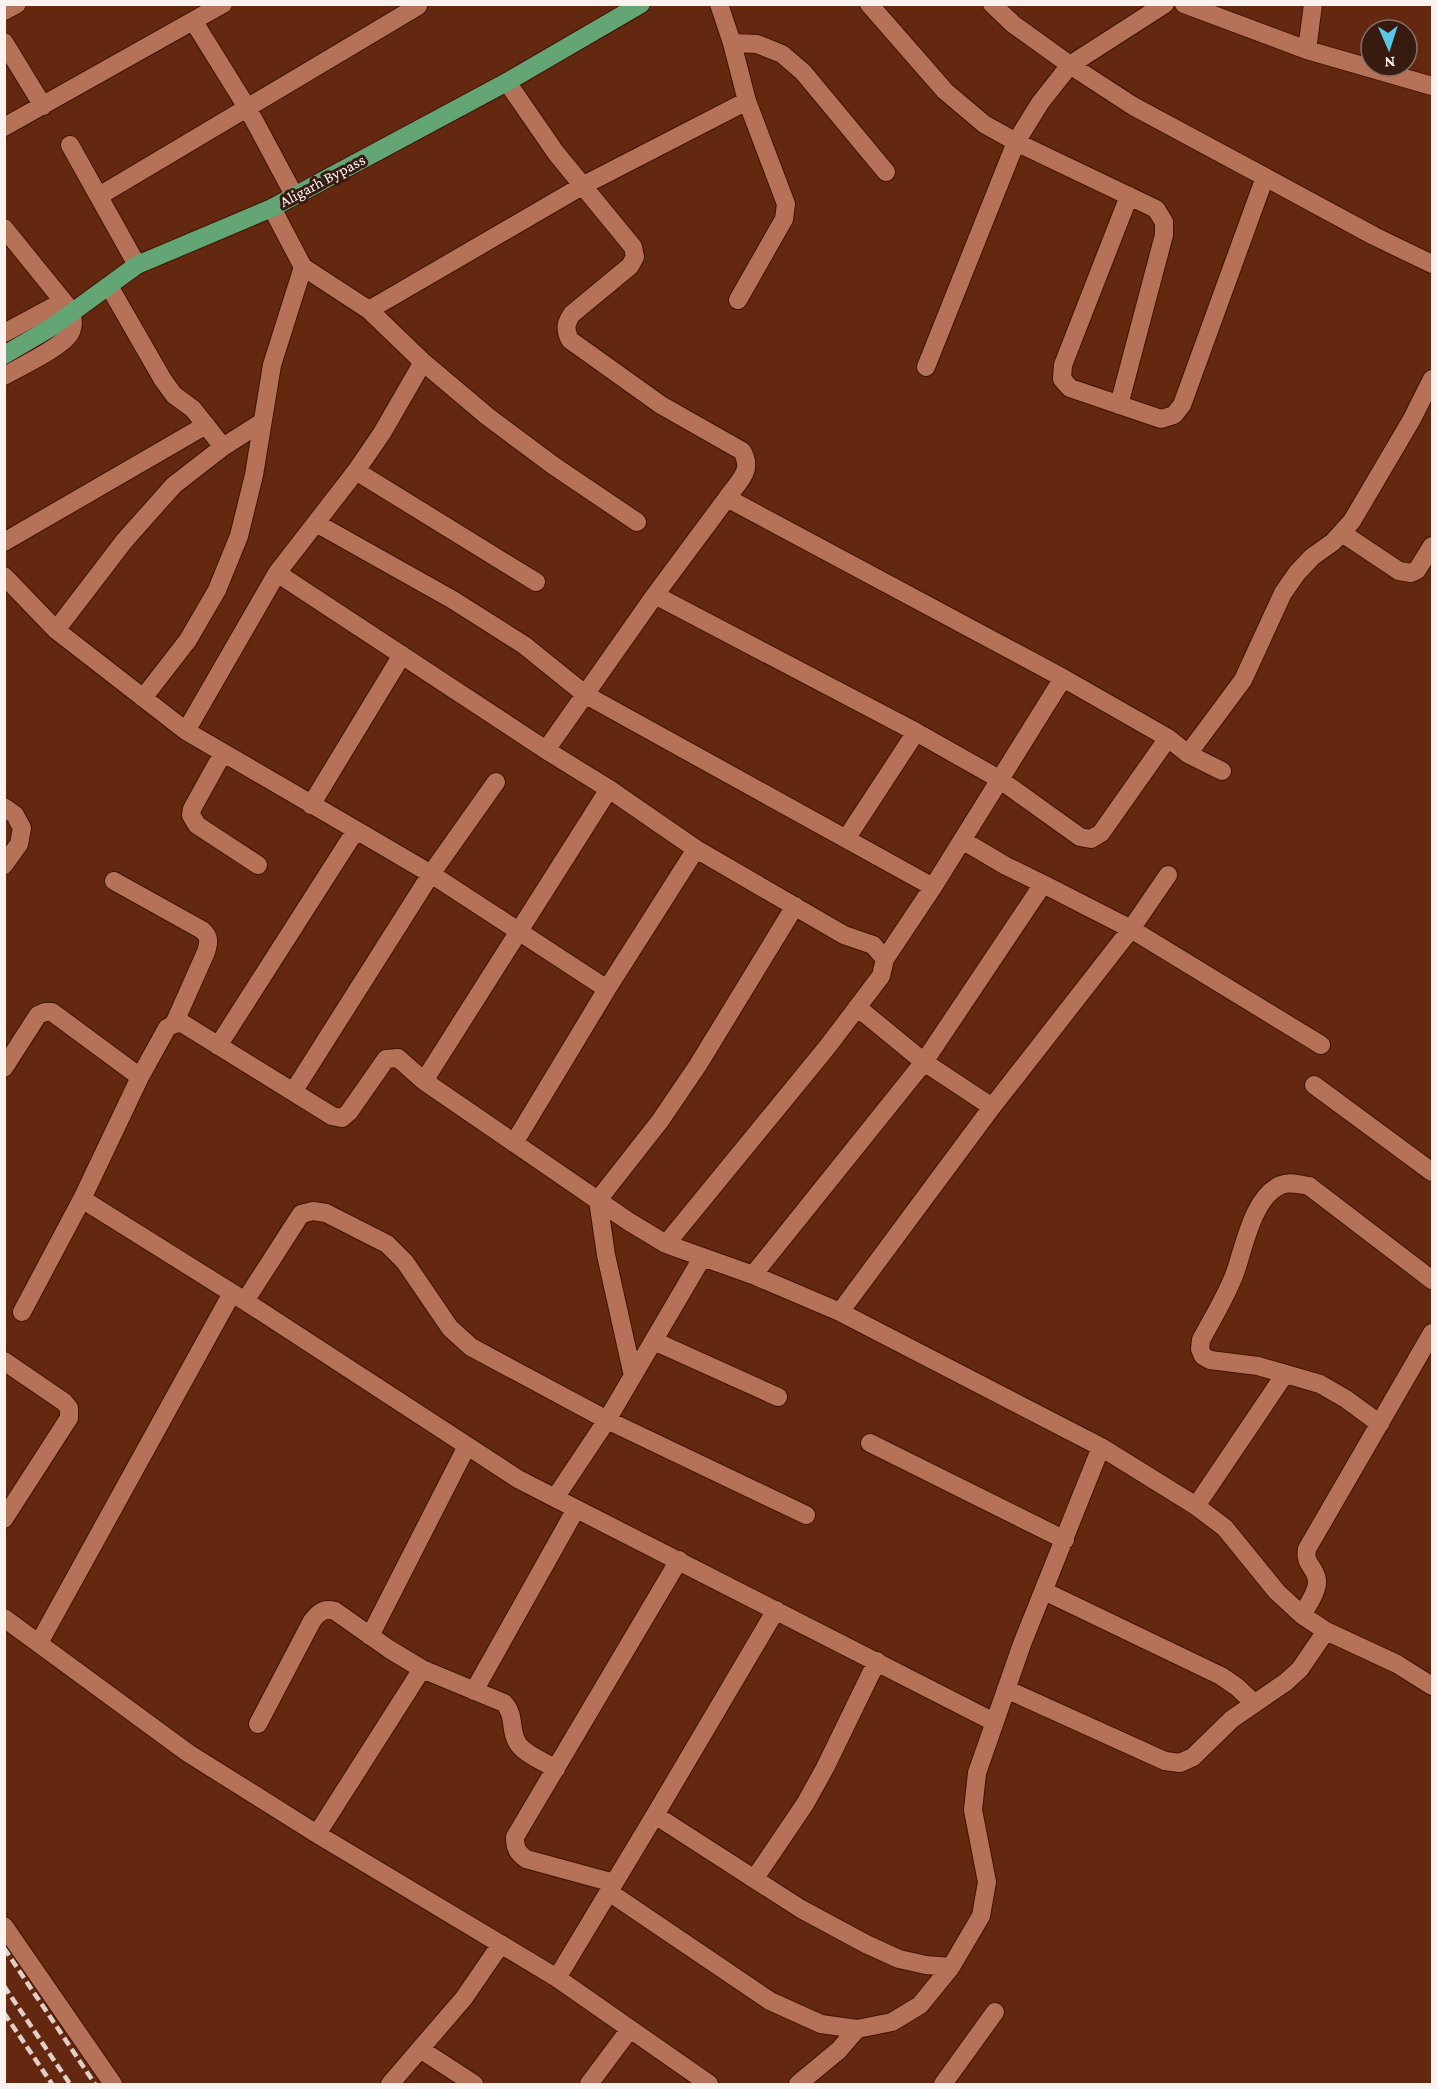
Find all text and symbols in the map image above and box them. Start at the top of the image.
north arrow [1359,18,1419,78]
text: N [1384,54,1396,71]
street label: Aligarh Bypass [277,151,368,211]

